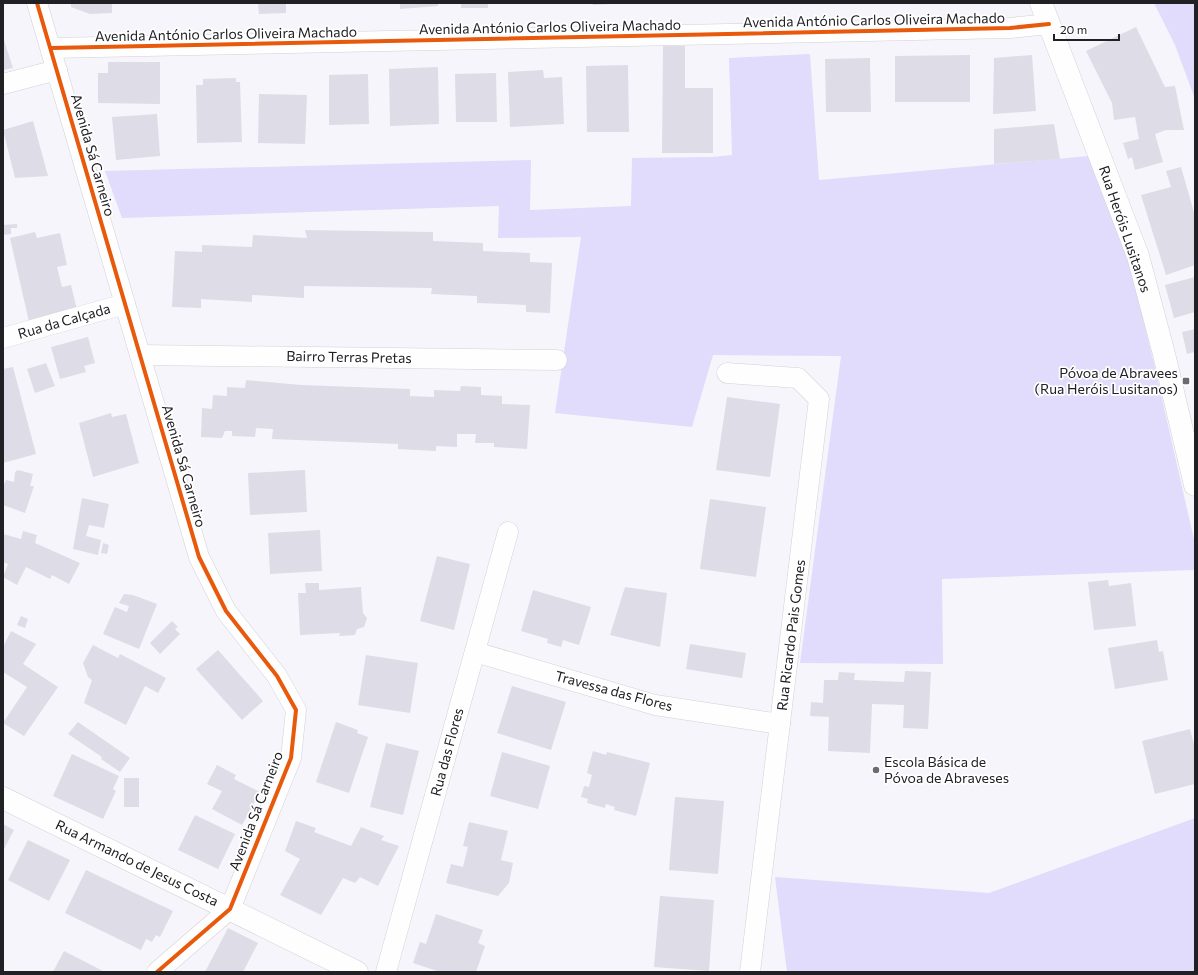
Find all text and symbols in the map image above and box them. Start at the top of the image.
street label: Avenida António Carlos Oliveira Machado [743,9,1005,30]
street label: Avenida António Carlos Oliveira Machado [419,16,681,37]
scale bar [1054,16,1119,42]
text: 20 m [1060,22,1087,36]
street label: Avenida António Carlos Oliveira Machado [95,23,357,44]
street label: Avenida Sá Carneiro [68,92,119,218]
street label: Rua Heróis Lusitanos [1096,163,1155,294]
street label: Rua da Calçada [16,299,112,342]
street label: Bairro Terras Pretas [286,347,412,366]
place label: Póvoa de Abravees (Rua Heróis Lusitanos) [1035,364,1178,397]
marker: Póvoa de Abravees (Rua Heróis Lusitanos) [1181,376,1191,386]
street label: Avenida Sá Carneiro [159,403,210,529]
street label: Rua Ricardo Pais Gomes [773,558,808,712]
street label: Travessa das Flores [553,667,675,714]
street label: Rua das Flores [427,706,466,798]
street label: Avenida Sá Carneiro [225,749,286,873]
place label: Escola Básica de Póvoa de Abraveses [884,753,1009,786]
marker: Escola Básica de Póvoa de Abraveses [871,765,881,775]
street label: Rua Armando de Jesus Costa [53,816,221,909]

